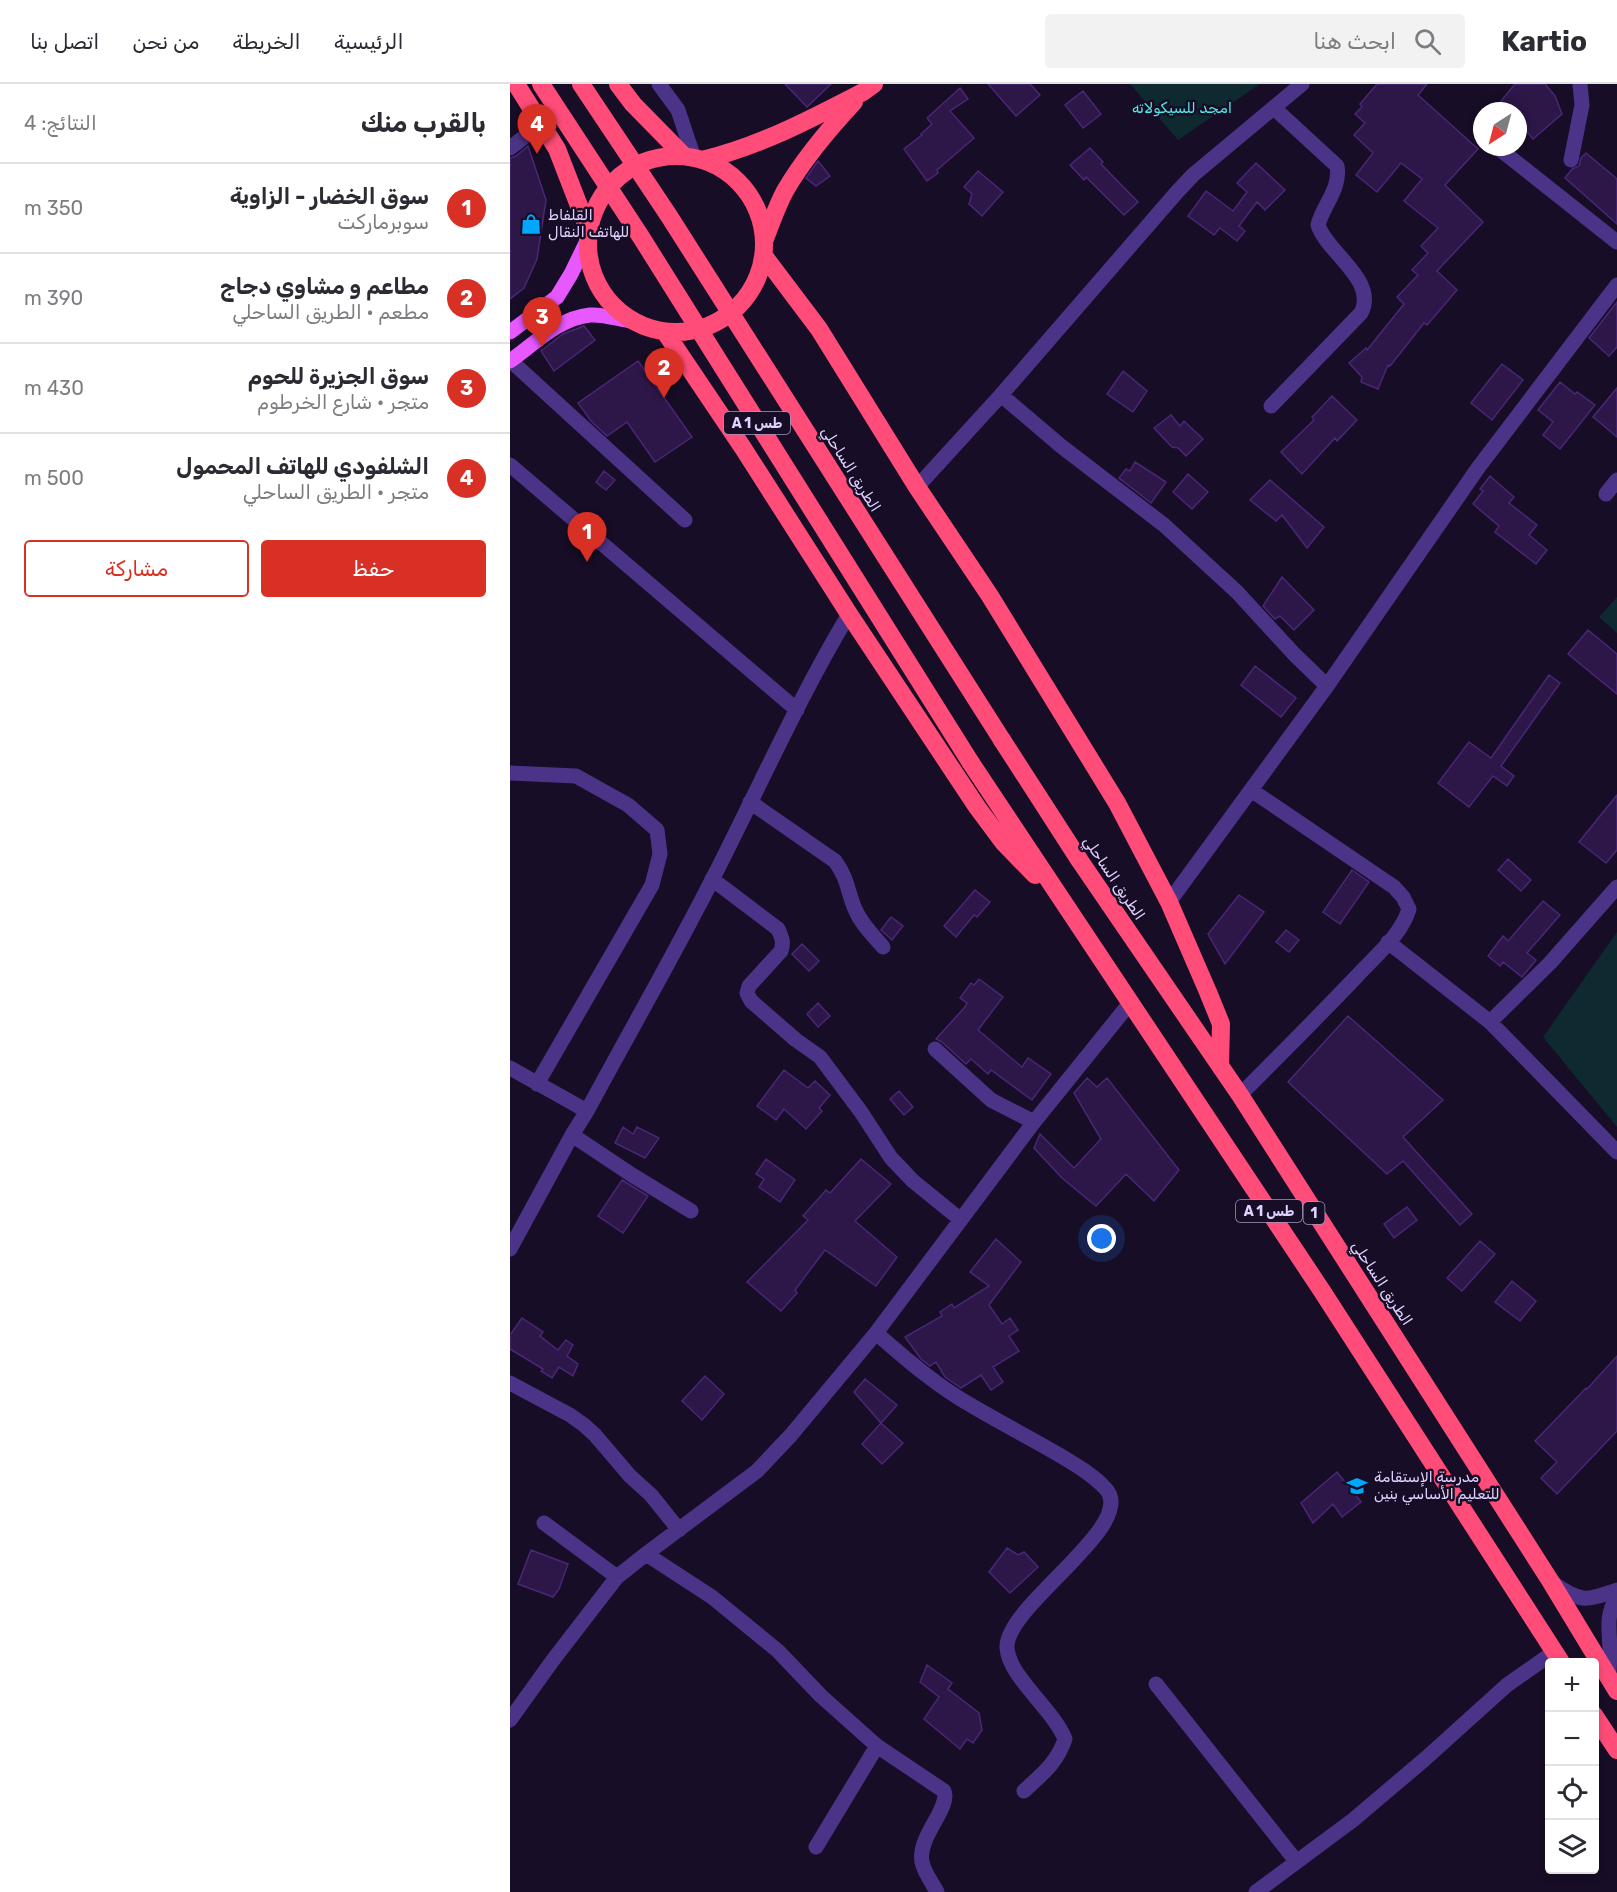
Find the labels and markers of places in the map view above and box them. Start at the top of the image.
pin: 4 [518,104,556,154]
place label: القلفاط للهاتف النقال [548,206,629,241]
shop icon: القلفاط للهاتف النقال [519,212,543,236]
pin: 3 [522,298,561,347]
pin: 2 [644,348,684,398]
pin: 1 [568,512,607,562]
place label: مدرسة اﻹستقامة للتعليم اﻷساسي بنين [1374,1468,1500,1506]
school or university icon: مدرسة اﻹستقامة للتعليم اﻷساسي بنين [1345,1474,1369,1498]

